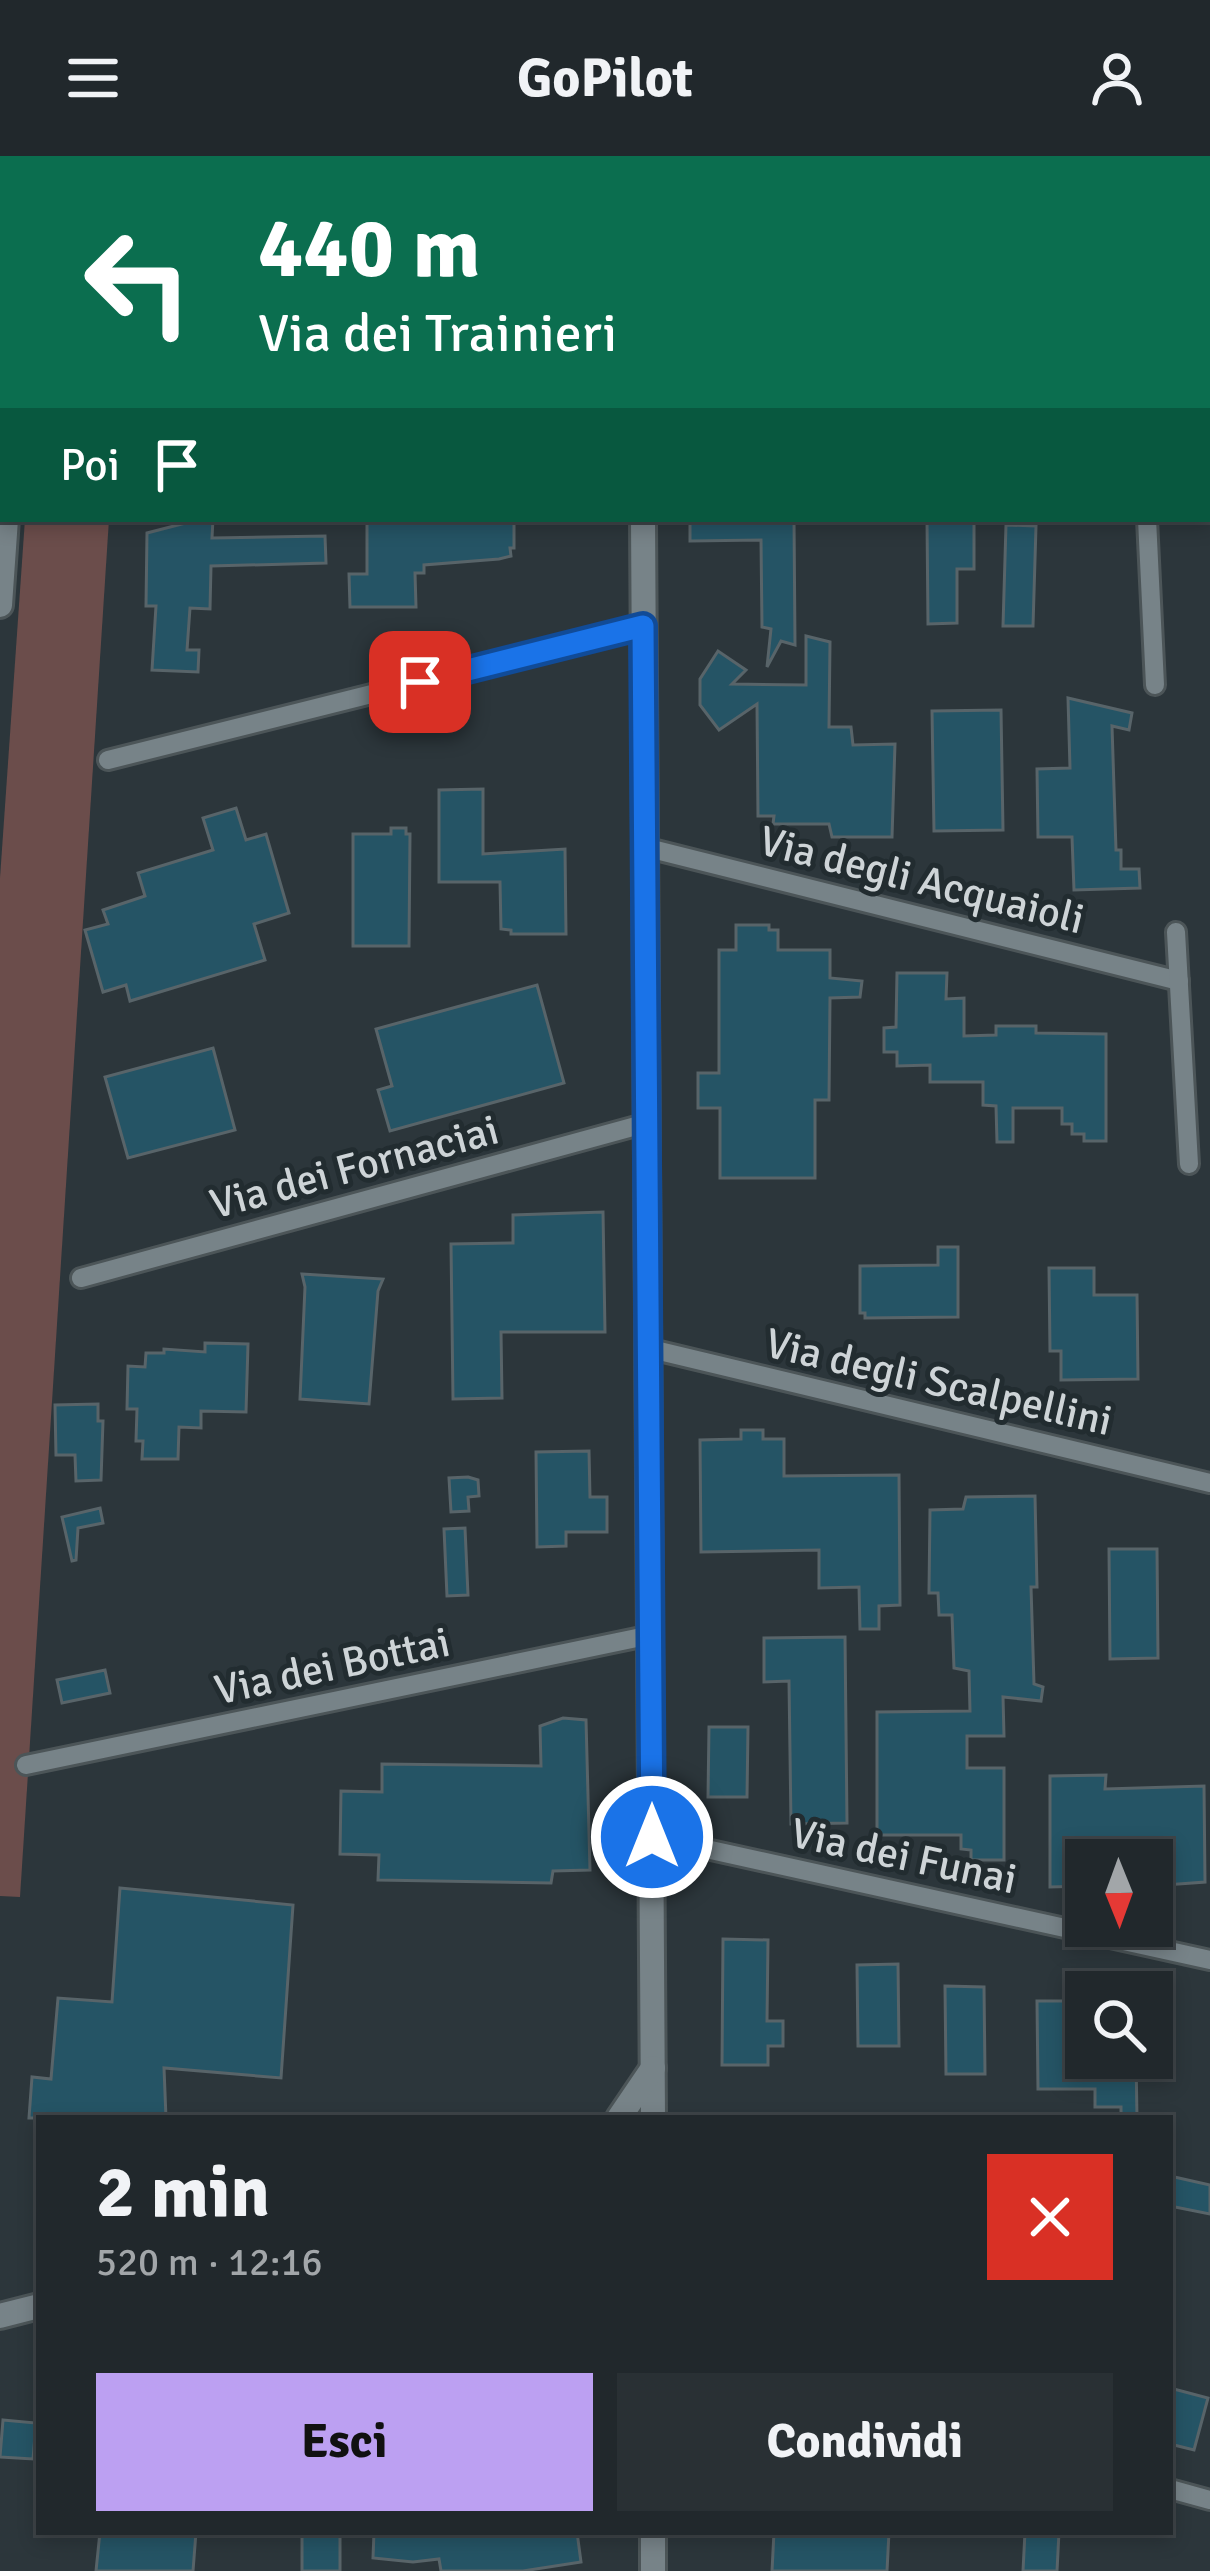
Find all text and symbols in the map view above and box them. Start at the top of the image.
icon: menu [60,45,126,111]
text: GoPilot [517,45,693,112]
icon: person [1084,45,1150,111]
text: 440 m [258,197,480,301]
icon: left [60,204,216,360]
text: Via dei Trainieri [258,300,617,367]
icon: arrive [144,432,210,498]
text: Poi [60,438,120,493]
pin [369,631,471,733]
icon: arrive [387,649,453,715]
street label: Via degli Acquaioli [754,815,1089,945]
street label: Via dei Fornaciai [205,1104,504,1230]
street label: Via degli Scalpellini [760,1318,1117,1447]
street label: Via dei Bottai [210,1617,454,1716]
position arrow [589,1774,715,1900]
street label: Via dei Funai [786,1808,1021,1905]
north arrow [1065,1839,1173,1947]
map controls [1065,1839,1173,2079]
button: search [1065,1971,1173,2079]
text: 2 min [96,2148,270,2237]
button: close [987,2154,1113,2280]
text: 520 m · 12:16 [96,2238,323,2286]
button: Esci [96,2373,593,2511]
button: Condividi [617,2373,1113,2511]

